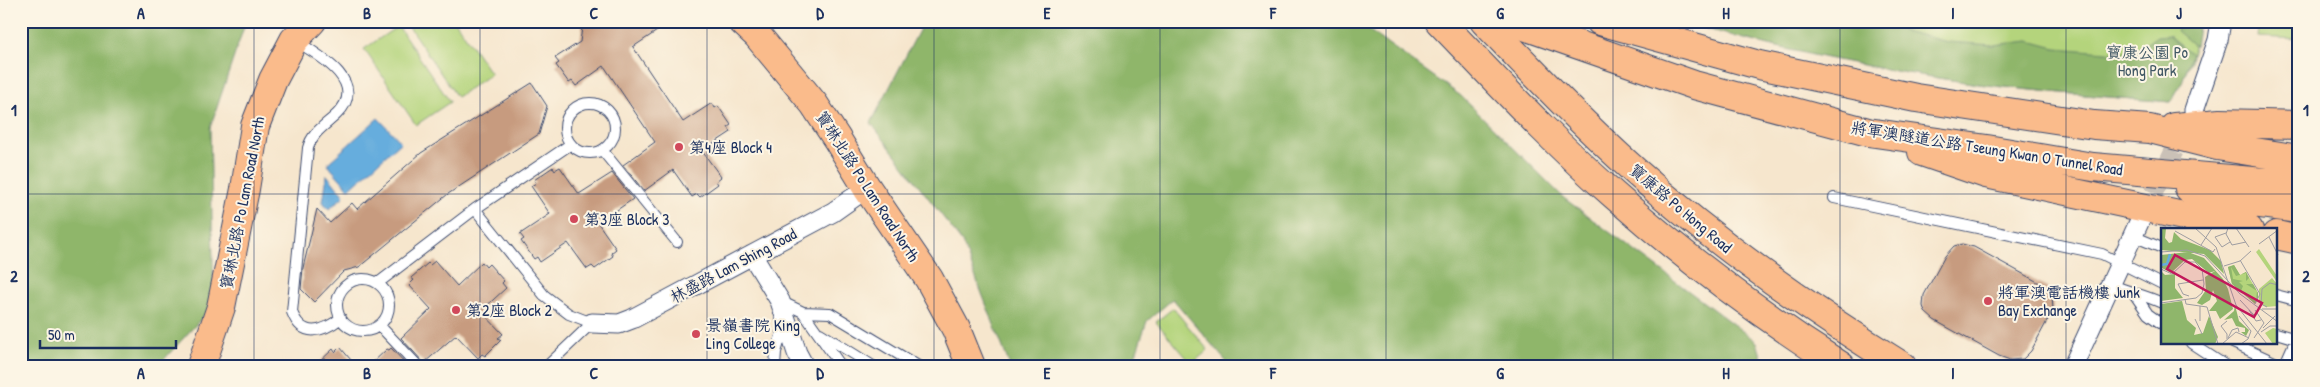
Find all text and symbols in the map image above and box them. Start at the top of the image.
text: A [137,2,145,24]
text: B [363,2,371,24]
text: C [590,2,599,24]
text: D [816,2,824,24]
text: E [1043,2,1051,24]
text: F [1269,2,1277,24]
text: G [1496,2,1504,24]
text: H [1722,2,1730,24]
text: I [1951,2,1955,24]
text: J [2176,2,2182,24]
park label: 寶康公園 Po Hong Park [2106,41,2188,81]
text: 1 [11,99,17,121]
text: 1 [2303,99,2309,121]
street label: 寶琳北路 Po Lam Road North [811,106,925,266]
street label: 寶琳北路 Po Lam Road North [214,114,270,291]
street label: 將軍澳隧道公路 Tseung Kwan O Tunnel Road [1850,116,2124,180]
place label: 第4座 Block 4 [689,136,772,158]
marker: 第4座 Block 4 [673,141,685,153]
street label: 寶康路 Po Hong Road [1625,159,1737,257]
place label: 第3座 Block 3 [584,208,669,230]
marker: 第3座 Block 3 [568,213,580,225]
street label: 林盛路 Lam Shing Road [666,222,800,308]
inset map [2161,228,2278,344]
text: 2 [10,265,18,287]
text: 2 [2302,265,2310,287]
place label: 將軍澳電話機樓 Junk Bay Exchange [1998,281,2140,321]
marker: 將軍澳電話機樓 Junk Bay Exchange [1982,295,1994,307]
place label: 第2座 Block 2 [466,299,553,321]
marker: 第2座 Block 2 [450,304,462,316]
place label: 景嶺書院 King Ling College [706,314,800,354]
scale bar [40,317,176,349]
text: 50 m [48,324,75,345]
marker: 景嶺書院 King Ling College [690,328,702,340]
text: A [137,362,145,384]
text: B [363,362,371,384]
text: C [590,362,599,384]
text: D [816,362,824,384]
text: E [1043,362,1051,384]
text: F [1269,362,1277,384]
text: G [1496,362,1504,384]
text: H [1722,362,1730,384]
text: I [1951,362,1955,384]
text: J [2176,362,2182,384]

